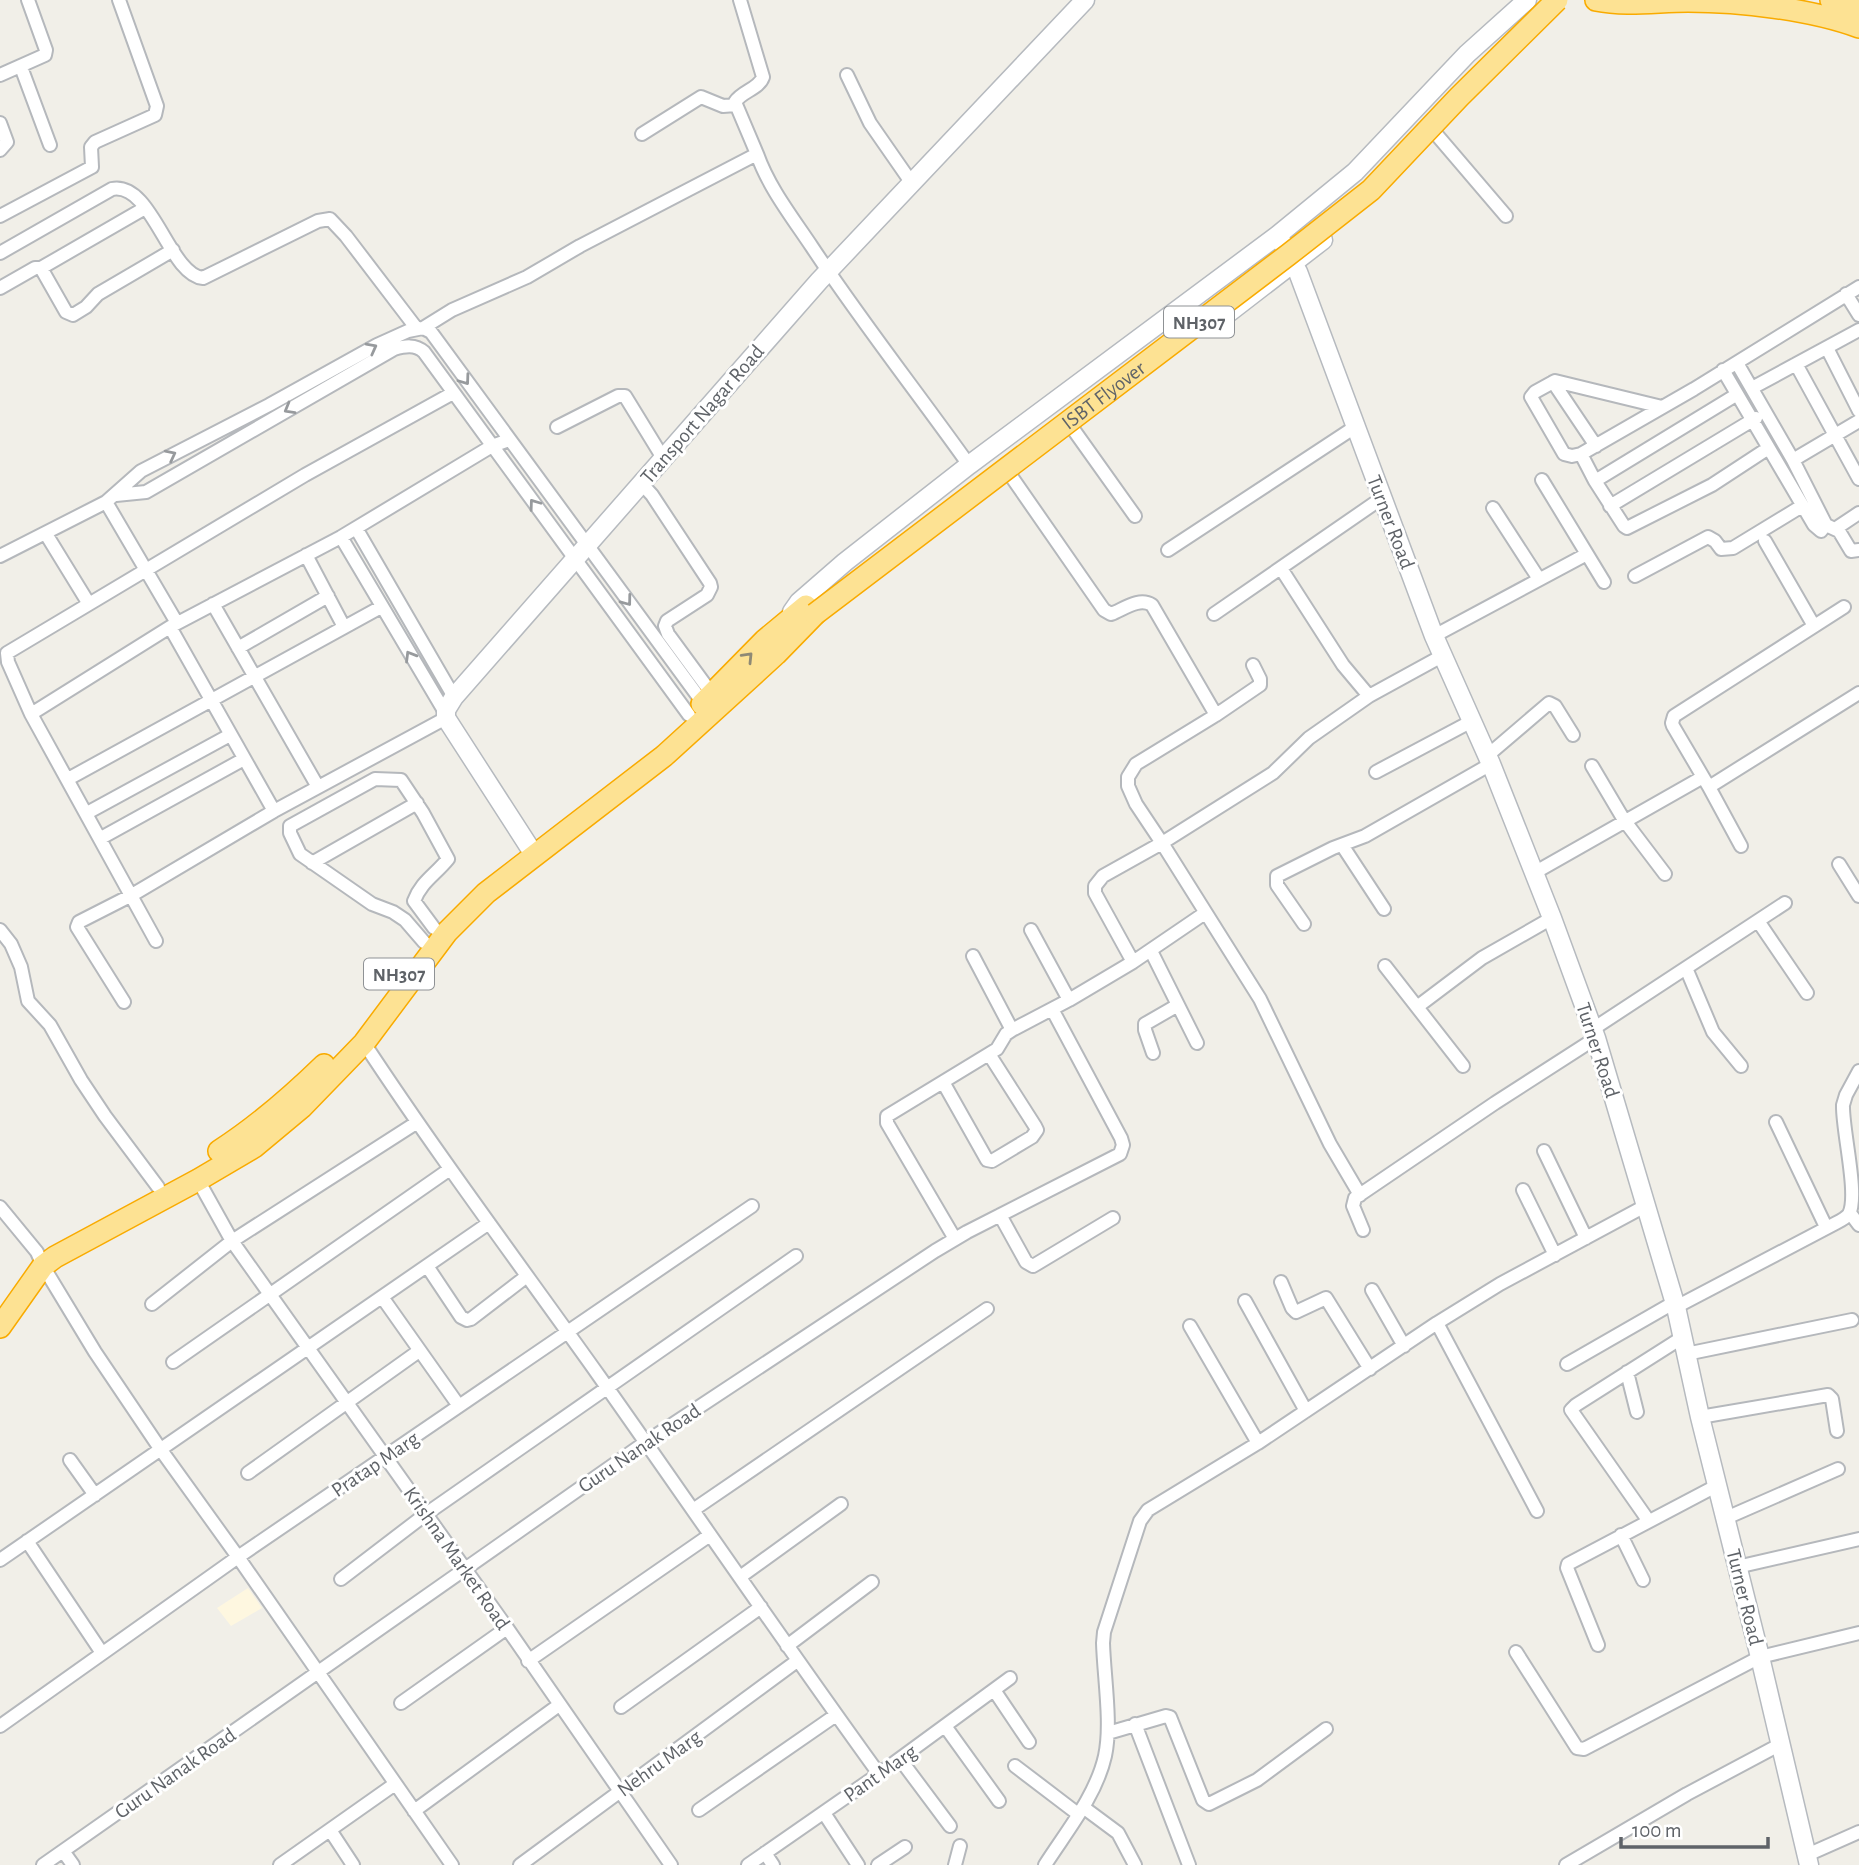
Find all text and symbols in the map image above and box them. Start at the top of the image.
road number: NH307 [1164,306,1234,338]
street label: Transport Nagar Road [637,341,768,488]
one-way arrow [364,343,377,356]
street label: ISBT Flyover [1058,357,1149,434]
one-way arrow [457,372,470,385]
one-way arrow [284,400,297,413]
one-way arrow [164,450,176,464]
street label: Turner Road [1363,472,1418,572]
one-way arrow [530,499,543,512]
one-way arrow [618,593,631,606]
one-way arrow [406,650,419,663]
one-way arrow [740,652,753,665]
road number: NH307 [364,958,434,990]
street label: Turner Road [1572,1000,1623,1100]
street label: Guru Nanak Road [574,1400,704,1497]
street label: Pratap Marg [328,1427,423,1501]
street label: Krishna Market Road [399,1483,514,1634]
street label: Turner Road [1722,1547,1767,1648]
street label: Guru Nanak Road [111,1724,240,1823]
street label: Nehru Marg [613,1726,706,1801]
street label: Pant Marg [840,1740,921,1806]
scale bar [1621,1806,1768,1850]
text: 100 m [1632,1820,1682,1841]

